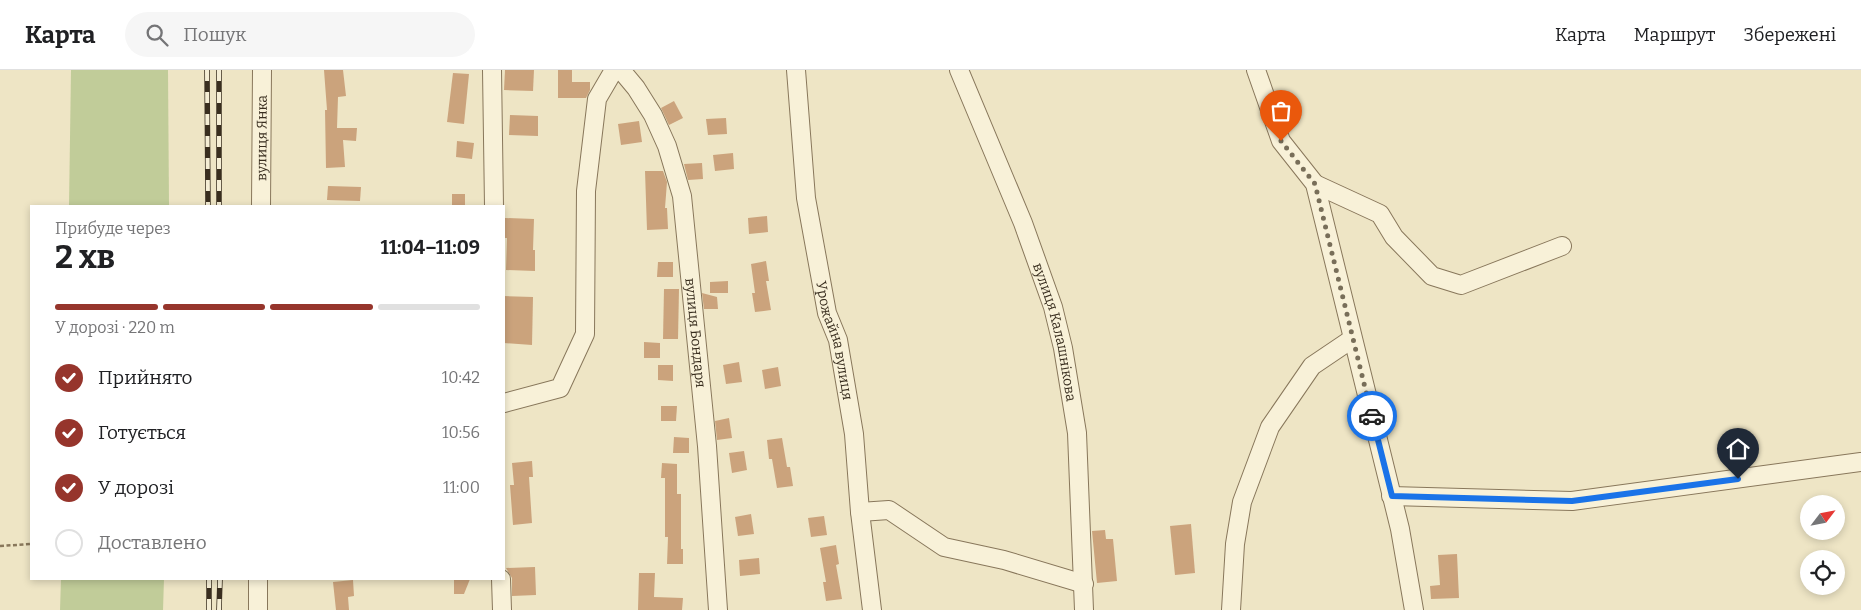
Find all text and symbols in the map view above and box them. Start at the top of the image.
search box [125,12,475,57]
text: Карта [25,21,95,49]
icon: search [143,21,171,49]
text: Пошук [183,23,247,46]
text: Карта [1555,24,1606,46]
text: Маршрут [1634,24,1715,46]
text: Збережені [1743,24,1836,46]
pin [1260,90,1302,141]
street label: вулиця Янка [253,95,271,181]
icon: bag [1267,97,1295,125]
text: Прибуде через [55,219,171,238]
text: 11:04–11:09 [381,236,480,259]
text: 2 хв [55,238,115,276]
street label: вулиця Калашнікова [1029,261,1080,403]
street label: вулиця Бондаря [681,277,709,389]
street label: Урожайна вулиця [812,280,856,402]
text: У дорозі · 220 m [55,318,175,337]
icon: check [55,364,83,392]
text: Прийнято [98,366,192,389]
text: 10:42 [442,368,480,387]
courier [1347,391,1397,441]
icon: car [1358,402,1386,430]
icon: check [55,419,83,447]
text: Готується [98,421,186,444]
text: 10:56 [442,423,480,442]
pin [1717,428,1759,479]
icon: home [1724,435,1752,463]
icon: check [55,474,83,502]
text: У дорозі [98,476,174,499]
text: 11:00 [443,478,480,497]
north arrow [1800,495,1845,540]
map controls [1800,495,1845,595]
text: Доставлено [98,531,207,554]
button: locate [1800,550,1845,595]

